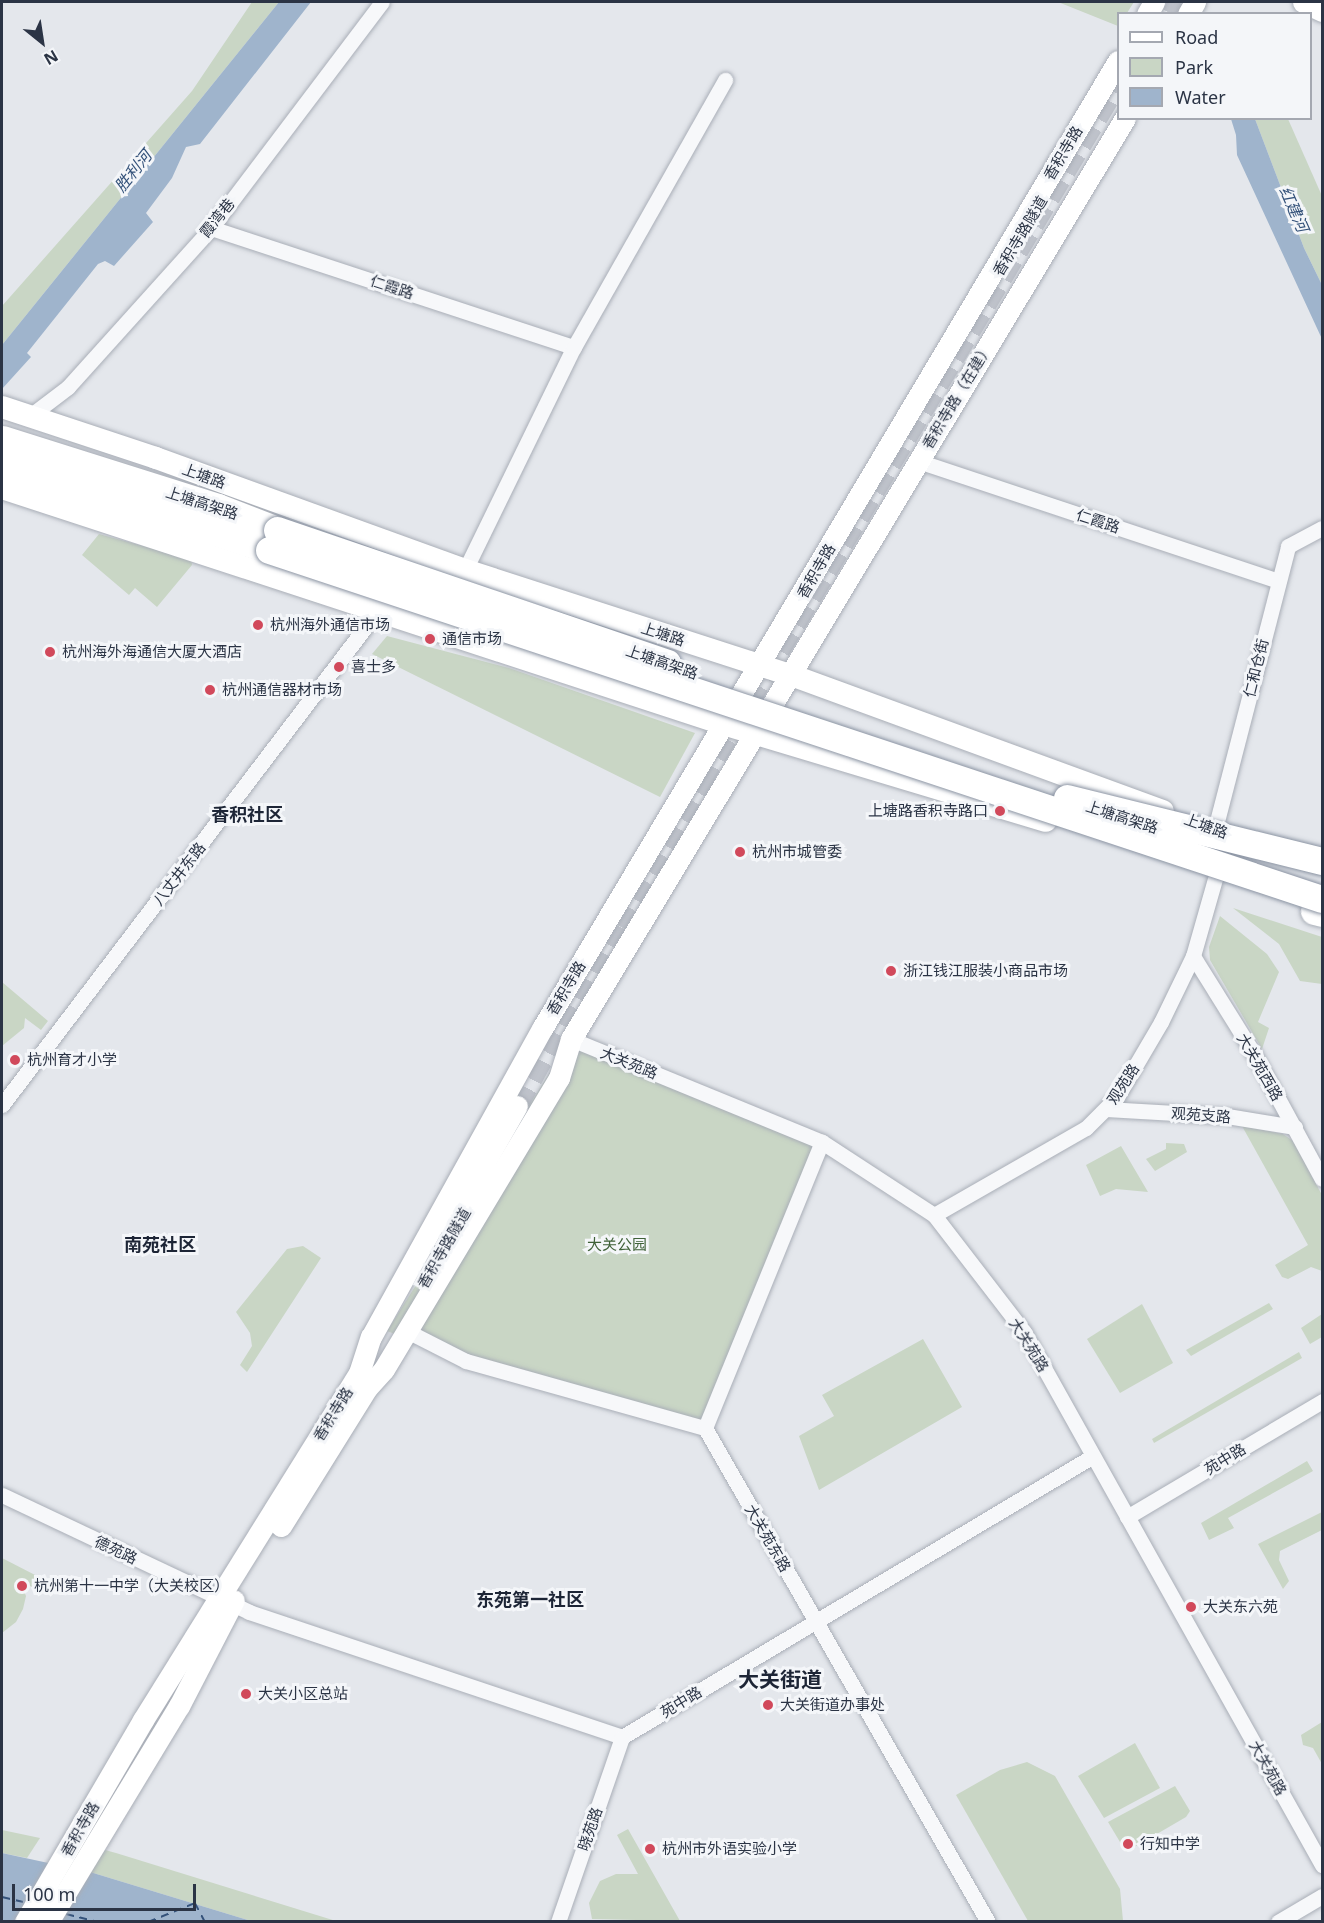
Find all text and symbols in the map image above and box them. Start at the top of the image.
north arrow [12,12,72,72]
legend [1117,12,1312,120]
text: Road [1175,25,1218,49]
text: N [40,45,62,70]
text: Park [1175,55,1213,79]
text: Water [1175,85,1226,109]
street label: 香积寺路 [1040,123,1086,183]
water label: 胜利河 [110,146,156,196]
water label: 红建河 [1275,183,1313,235]
street label: 香积寺路隧道 [989,193,1051,279]
street label: 霞湾巷 [196,195,238,241]
street label: 仁霞路 [368,271,416,303]
street label: 香积寺路（在建） [918,340,996,452]
street label: 上塘路 [180,460,228,492]
street label: 上塘高架路 [164,483,240,523]
street label: 仁霞路 [1074,505,1122,537]
street label: 香积寺路 [793,541,839,601]
place label: 杭州海外通信市场 [270,616,390,634]
marker: 杭州海外通信市场 [251,618,265,632]
street label: 上塘路 [639,618,687,650]
place label: 通信市场 [442,630,502,648]
marker: 通信市场 [423,632,437,646]
street label: 仁和仓街 [1240,637,1272,699]
street label: 上塘高架路 [624,641,700,683]
place label: 杭州海外海通信大厦大酒店 [62,643,242,661]
marker: 杭州海外海通信大厦大酒店 [43,645,57,659]
place label: 喜士多 [351,658,396,676]
marker: 喜士多 [332,660,346,674]
place label: 杭州通信器材市场 [222,681,342,699]
marker: 杭州通信器材市场 [203,683,217,697]
street label: 上塘高架路 [1084,797,1160,837]
place label: 上塘路香积寺路口 [868,802,988,820]
district label: 香积社区 [211,803,283,825]
marker: 上塘路香积寺路口 [993,804,1007,818]
street label: 上塘路 [1182,810,1230,842]
street label: 八丈井东路 [149,839,209,909]
place label: 杭州市城管委 [752,843,842,861]
marker: 杭州市城管委 [733,845,747,859]
street label: 香积寺路 [543,958,589,1018]
place label: 浙江钱江服装小商品市场 [903,962,1068,980]
marker: 浙江钱江服装小商品市场 [884,964,898,978]
street label: 大关苑西路 [1233,1030,1287,1104]
street label: 大关苑路 [598,1043,660,1083]
place label: 杭州育才小学 [27,1051,117,1069]
marker: 杭州育才小学 [8,1053,22,1067]
street label: 观苑路 [1103,1060,1143,1108]
street label: 观苑支路 [1170,1104,1232,1126]
street label: 香积寺路隧道 [414,1205,474,1291]
district label: 南苑社区 [124,1233,196,1255]
park label: 大关公园 [587,1236,647,1254]
street label: 大关苑路 [1005,1315,1053,1375]
street label: 香积寺路 [309,1384,357,1444]
street label: 苑中路 [1201,1440,1249,1478]
street label: 大关苑东路 [741,1501,795,1575]
street label: 德苑路 [92,1532,140,1568]
place label: 杭州第十一中学（大关校区） [34,1577,229,1595]
marker: 杭州第十一中学（大关校区） [15,1579,29,1593]
district label: 东苑第一社区 [476,1588,584,1610]
place label: 大关东六苑 [1203,1598,1278,1616]
marker: 大关东六苑 [1184,1600,1198,1614]
district label: 大关街道 [738,1666,822,1692]
street label: 苑中路 [657,1683,705,1721]
place label: 大关小区总站 [258,1685,348,1703]
marker: 大关小区总站 [239,1687,253,1701]
place label: 大关街道办事处 [780,1696,885,1714]
marker: 大关街道办事处 [761,1698,775,1712]
street label: 大关苑路 [1246,1737,1290,1799]
street label: 香积寺路 [57,1799,103,1859]
street label: 晓苑路 [574,1805,606,1853]
place label: 行知中学 [1140,1835,1200,1853]
marker: 行知中学 [1121,1837,1135,1851]
place label: 杭州市外语实验小学 [662,1840,797,1858]
marker: 杭州市外语实验小学 [643,1842,657,1856]
scale bar [15,1872,200,1910]
text: 100 m [23,1882,75,1906]

